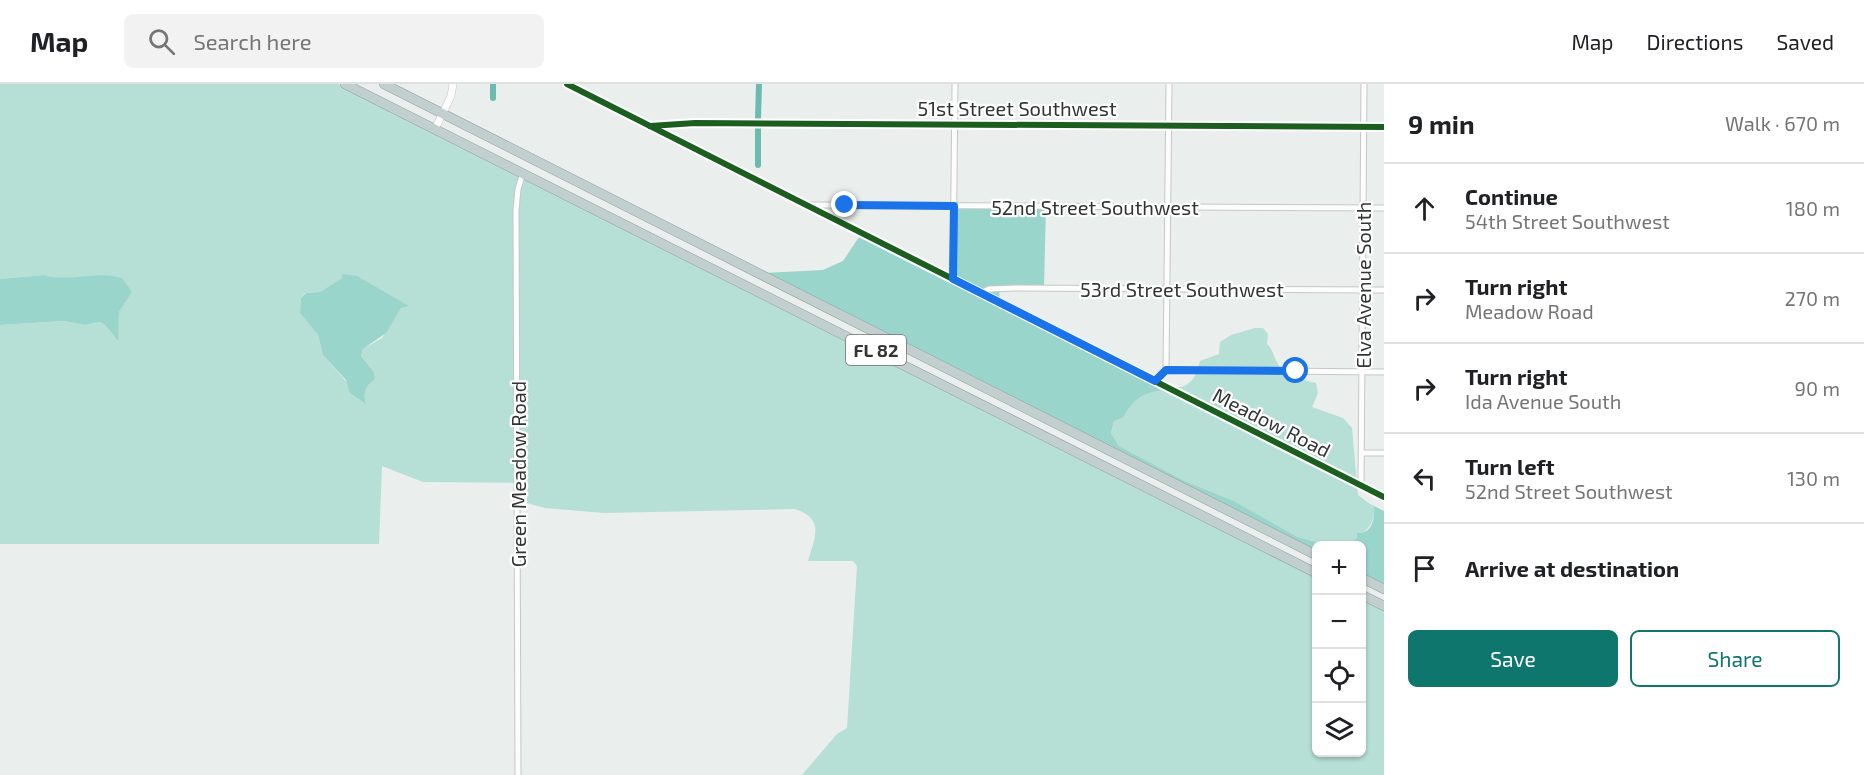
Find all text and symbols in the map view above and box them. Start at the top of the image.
search box [124,14,544,68]
text: Map [30,24,88,58]
icon: search [145,25,178,58]
text: Search here [193,28,312,54]
text: Map [1571,29,1614,54]
text: Directions [1647,29,1743,54]
text: Saved [1776,29,1834,54]
street label: 51st Street Southwest [917,96,1117,120]
text: 9 min [1408,108,1475,139]
text: Walk · 670 m [1725,111,1840,135]
text: Continue [1465,183,1558,209]
route end [831,191,857,217]
icon: ahead [1408,192,1441,225]
street label: 52nd Street Southwest [991,195,1199,219]
text: 180 m [1786,196,1840,220]
street label: Elva Avenue South [1351,202,1375,368]
text: 54th Street Southwest [1465,209,1670,233]
text: Turn right [1465,273,1567,299]
street label: 53rd Street Southwest [1080,277,1284,301]
icon: right [1408,282,1441,315]
text: 270 m [1784,286,1840,310]
text: Meadow Road [1465,299,1594,323]
road number: FL 82 [846,335,906,365]
route start [1282,357,1308,383]
text: Turn right [1465,363,1567,389]
icon: right [1408,372,1441,405]
text: 90 m [1795,376,1840,400]
street label: Green Meadow Road [506,381,530,567]
street label: Meadow Road [1209,382,1335,462]
text: Ida Avenue South [1465,389,1621,413]
text: Turn left [1465,453,1554,479]
icon: left [1408,462,1441,495]
text: 130 m [1787,466,1840,490]
text: 52nd Street Southwest [1465,479,1673,503]
map controls [1312,541,1366,757]
button: + [1312,541,1366,595]
icon: arrive [1408,552,1441,585]
text: Arrive at destination [1465,555,1679,581]
button: − [1312,595,1366,649]
button: Save [1408,630,1618,687]
button: Share [1630,630,1840,687]
button: locate [1312,649,1366,703]
button: layers [1312,703,1366,757]

